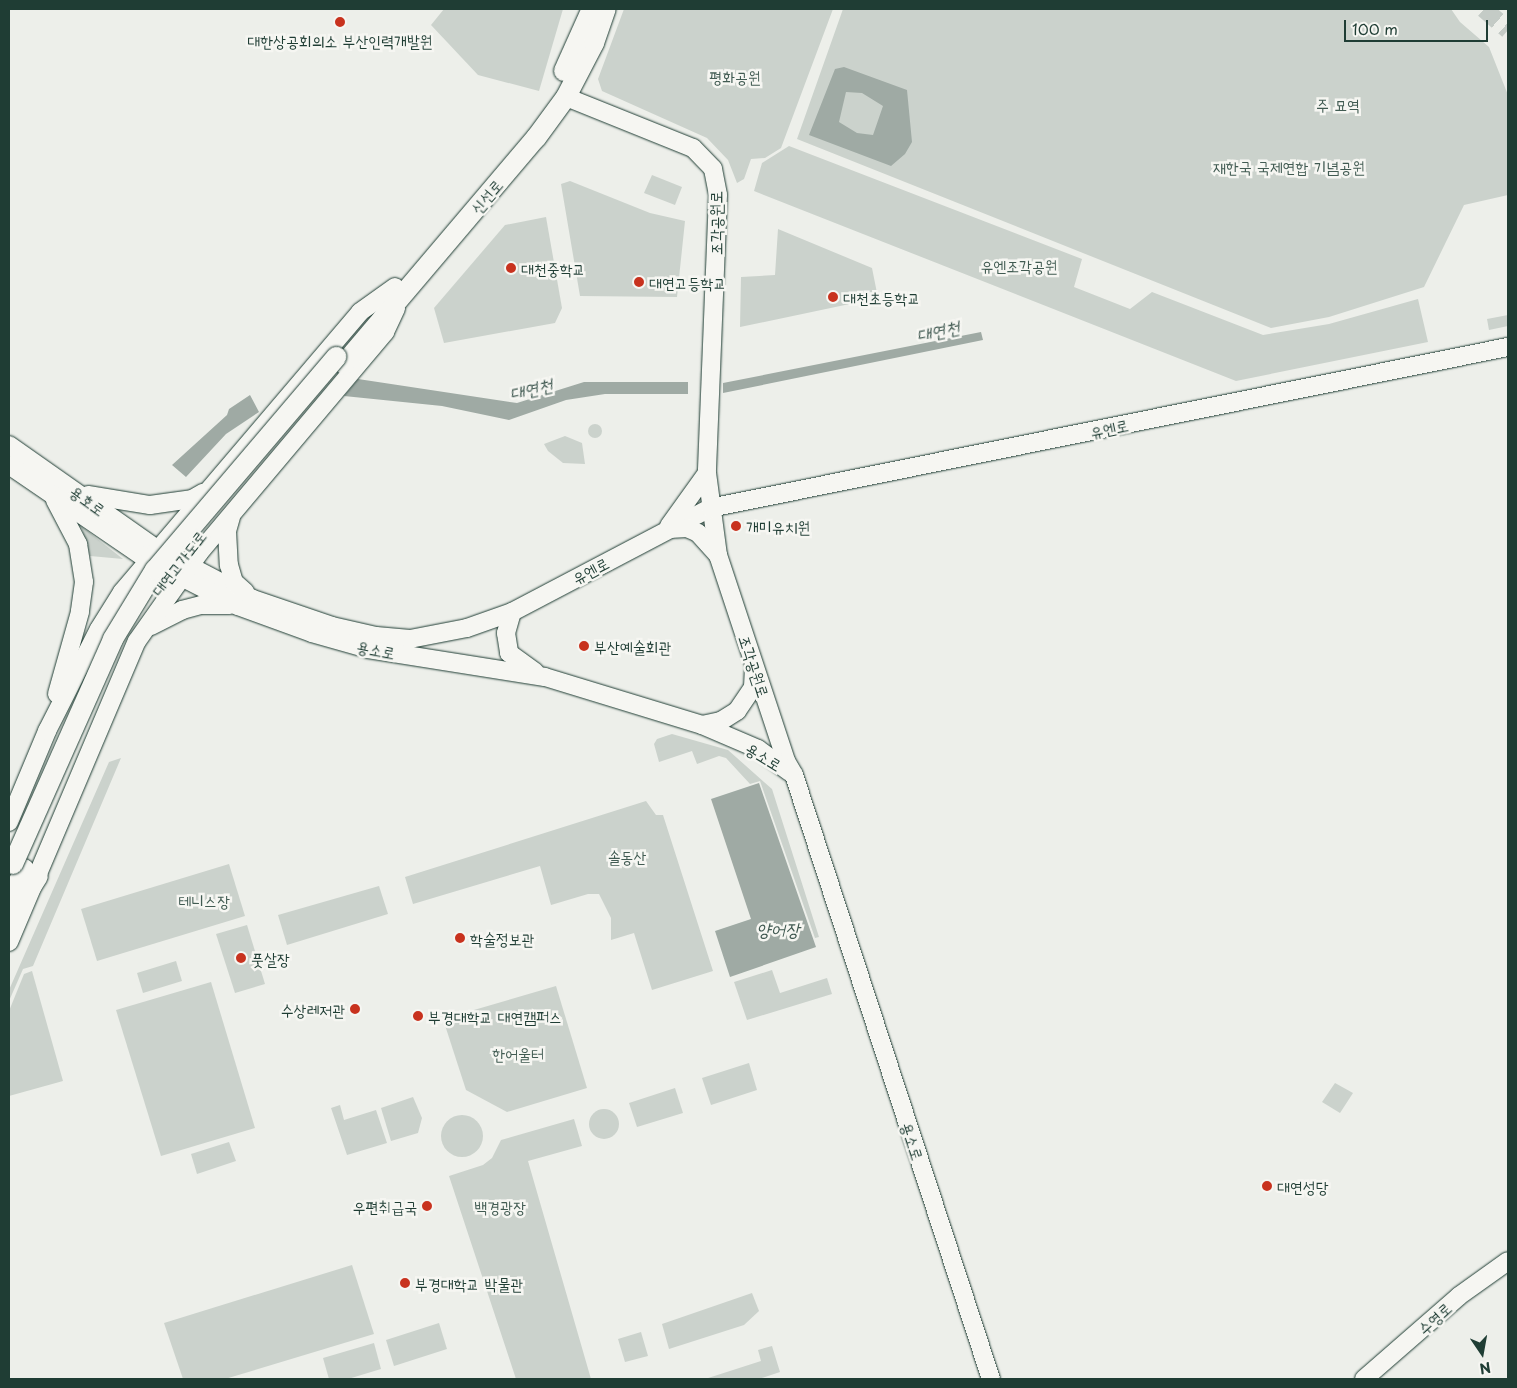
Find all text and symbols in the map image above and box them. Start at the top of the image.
scale bar [1347,10,1491,42]
marker: 대한상공회의소 부산인력개발원 [334,16,346,28]
text: 100 m [1352,17,1398,40]
place label: 대한상공회의소 부산인력개발원 [247,30,433,50]
park label: 평화공원 [709,66,761,86]
park label: 주 묘역 [1316,94,1360,114]
park label: 재한국 국제연합 기념공원 [1213,156,1365,176]
street label: 신선로 [466,175,506,217]
street label: 조각공원로 [705,191,725,255]
park label: 유엔조각공원 [980,255,1058,275]
place label: 대천중학교 [521,258,585,278]
marker: 대천중학교 [505,262,517,274]
place label: 대연고등학교 [649,272,726,292]
marker: 대연고등학교 [633,276,645,288]
place label: 대천초등학교 [843,287,920,307]
marker: 대천초등학교 [827,291,839,303]
water label: 대연천 [915,316,961,346]
water label: 대연천 [507,374,555,404]
street label: 유엔로 [1088,415,1130,441]
street label: 용호로 [67,481,109,519]
place label: 개미유치원 [746,516,810,536]
marker: 개미유치원 [730,520,742,532]
street label: 대연고가도로 [147,527,209,599]
street label: 유엔로 [568,552,612,588]
street label: 조각공원로 [736,632,774,700]
street label: 용소로 [355,636,397,662]
place label: 부산예술회관 [594,636,671,656]
marker: 부산예술회관 [578,640,590,652]
street label: 용소로 [743,738,785,774]
park label: 솔동산 [608,846,646,866]
park label: 테니스장 [178,890,230,910]
water label: 양어장 [756,918,800,940]
place label: 학술정보관 [470,928,534,948]
marker: 학술정보관 [454,932,466,944]
place label: 풋살장 [251,948,290,968]
marker: 풋살장 [235,952,247,964]
place label: 수상레저관 [281,999,345,1019]
marker: 수상레저관 [349,1003,361,1015]
place label: 부경대학교 대연캠퍼스 [428,1006,562,1026]
marker: 부경대학교 대연캠퍼스 [412,1010,424,1022]
park label: 한어울터 [492,1043,544,1063]
street label: 용소로 [898,1120,928,1162]
place label: 대연성당 [1277,1176,1328,1196]
marker: 대연성당 [1261,1180,1273,1192]
place label: 우편취급국 [353,1196,417,1216]
park label: 백경광장 [474,1196,526,1216]
marker: 우편취급국 [421,1200,433,1212]
place label: 부경대학교 박물관 [415,1273,523,1293]
marker: 부경대학교 박물관 [399,1277,411,1289]
street label: 수영로 [1413,1298,1455,1338]
north arrow [1457,1328,1507,1378]
text: N [1478,1357,1493,1380]

